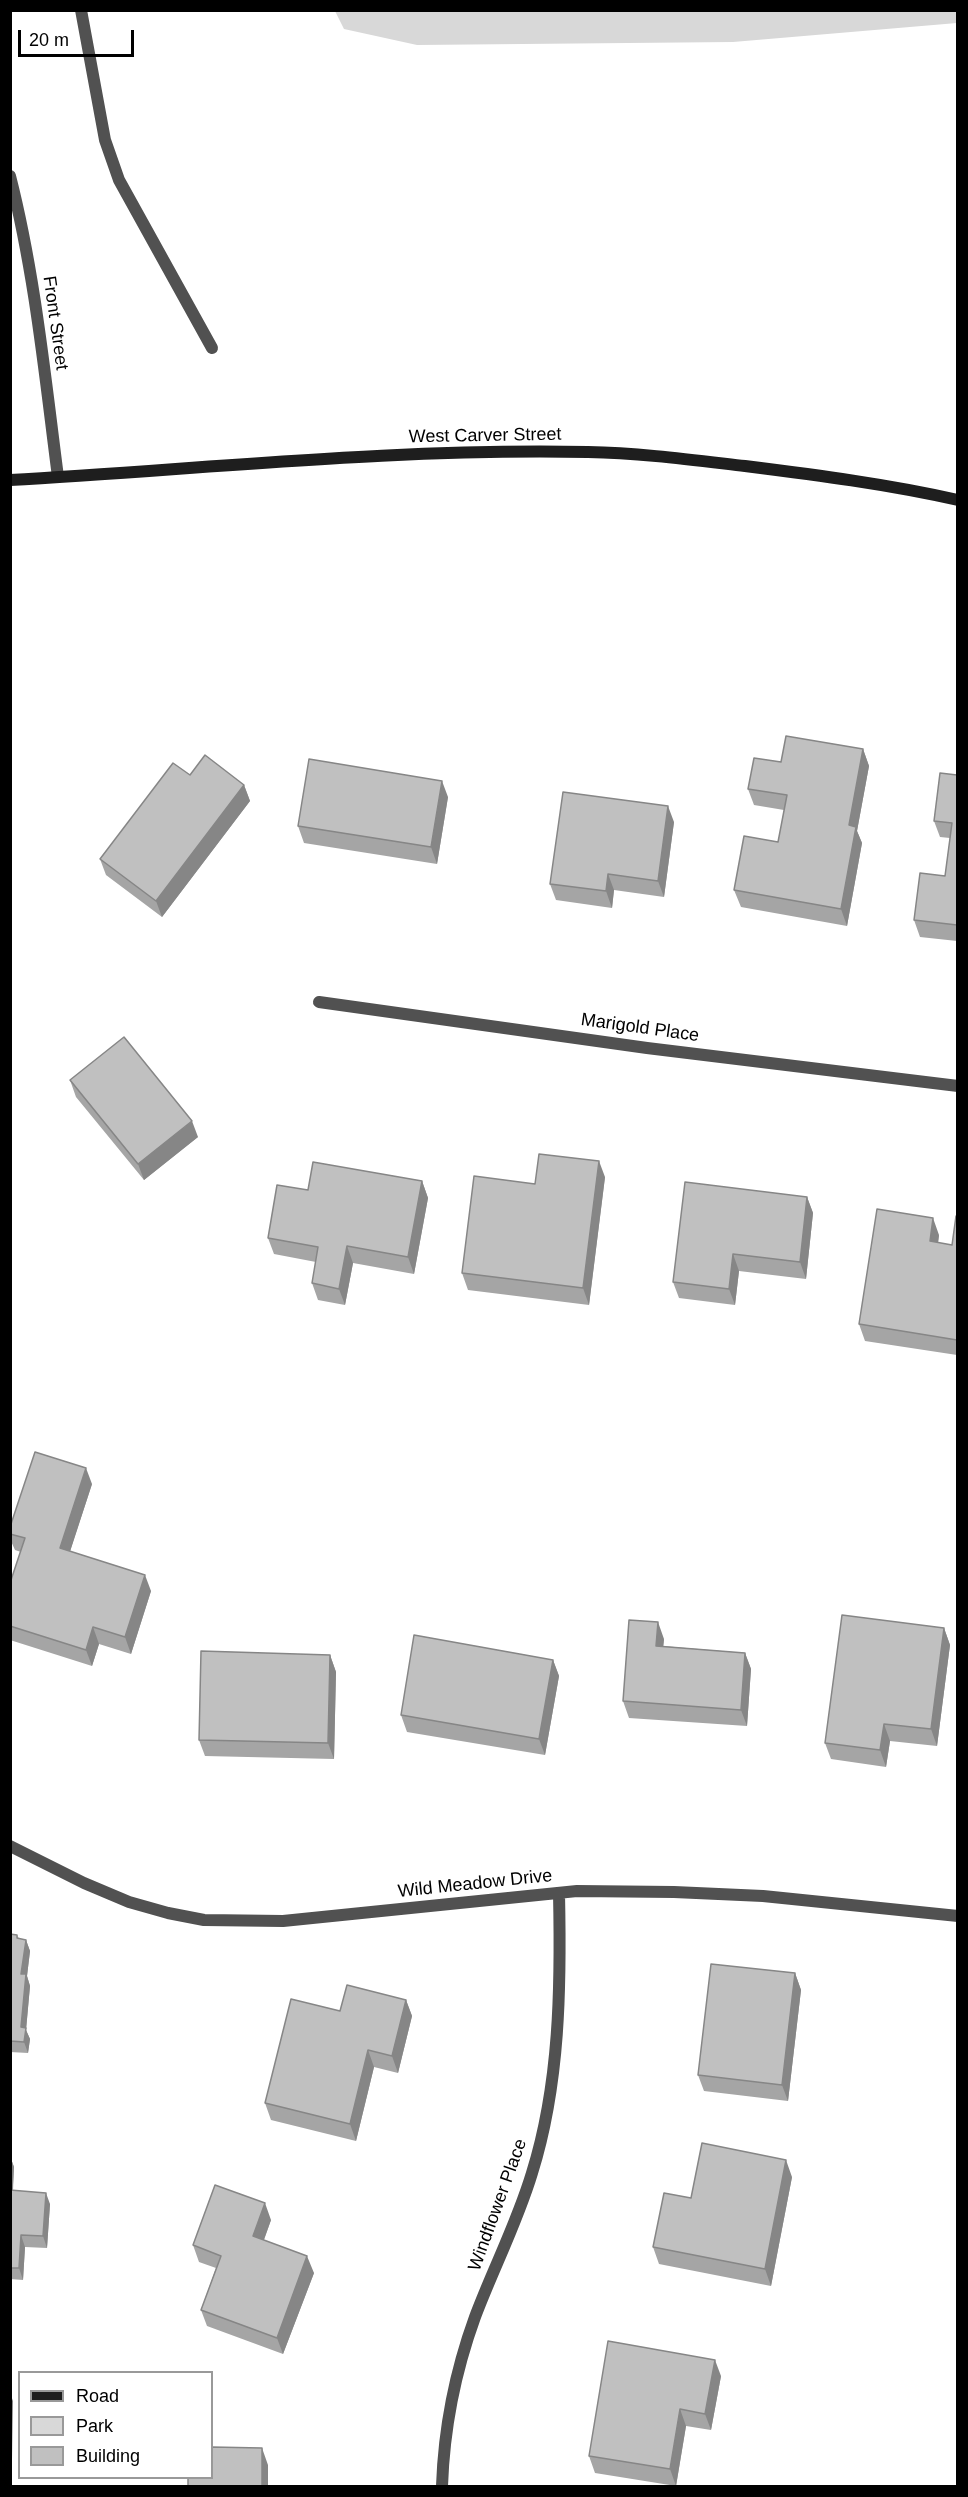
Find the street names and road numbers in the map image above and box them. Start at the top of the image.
street label: Front Street [38,274,72,372]
street label: West Carver Street [408,424,562,448]
street label: Marigold Place [580,1009,700,1047]
street label: Wild Meadow Drive [397,1865,553,1903]
street label: Windflower Place [464,2136,532,2274]

